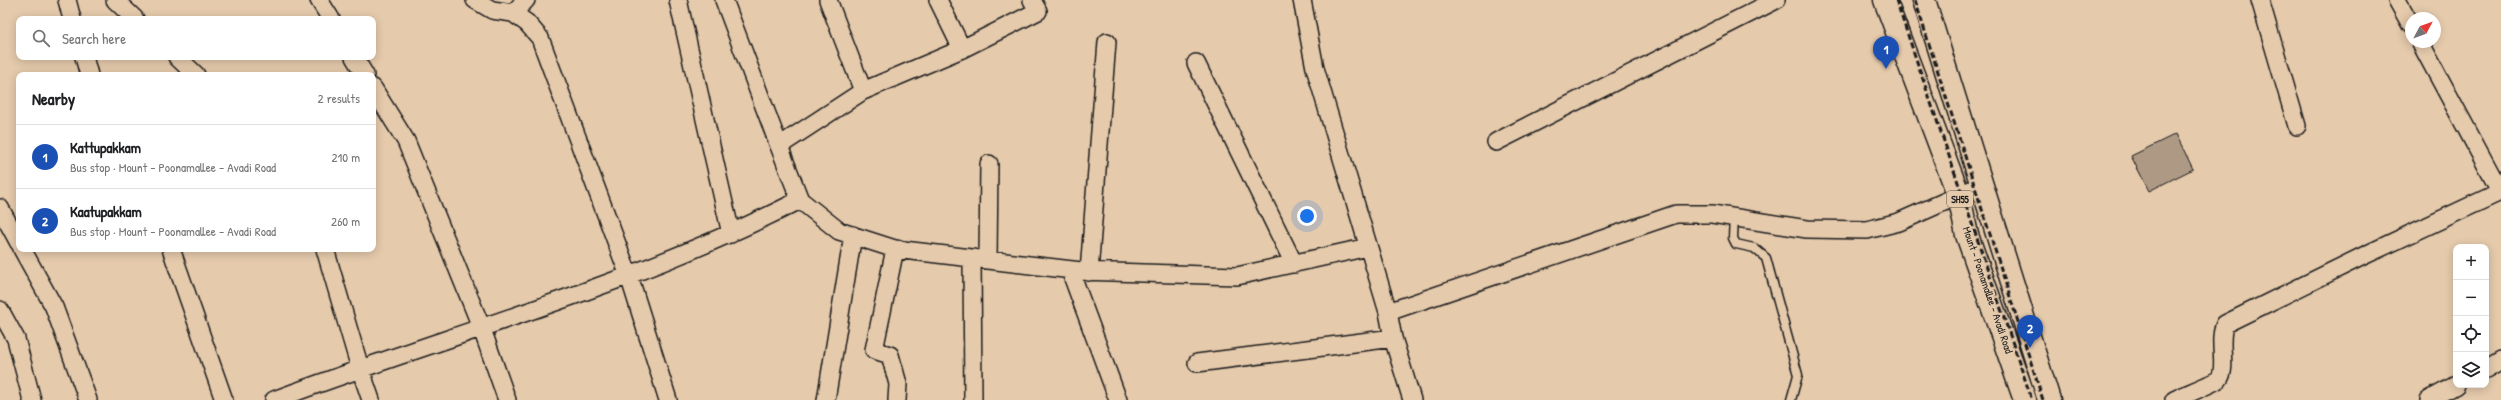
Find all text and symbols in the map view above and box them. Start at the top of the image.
north arrow [2405,12,2441,48]
search box [16,16,376,60]
icon: search [30,27,52,49]
text: Search here [62,28,126,49]
pin: 1 [1873,36,1899,69]
text: Nearby [32,87,75,110]
text: 2 results [318,89,360,107]
text: Kattupakkam [70,137,141,158]
text: 1 [43,148,47,166]
text: 210 m [332,148,360,166]
text: Bus stop · Mount - Poonamallee - Avadi Road [70,158,276,176]
road number: SH55 [1947,191,1973,207]
text: Kaatupakkam [70,201,142,222]
your location [1297,206,1317,226]
text: 2 [42,212,48,230]
text: 260 m [331,212,360,230]
text: Bus stop · Mount - Poonamallee - Avadi Road [70,222,276,240]
street label: Mount - Poonamallee - Avadi Road [1960,225,2017,356]
map controls [2453,244,2489,388]
button: + [2453,244,2489,280]
button: − [2453,280,2489,316]
pin: 2 [2017,315,2043,348]
button: locate [2453,316,2489,352]
button: layers [2453,352,2489,388]

